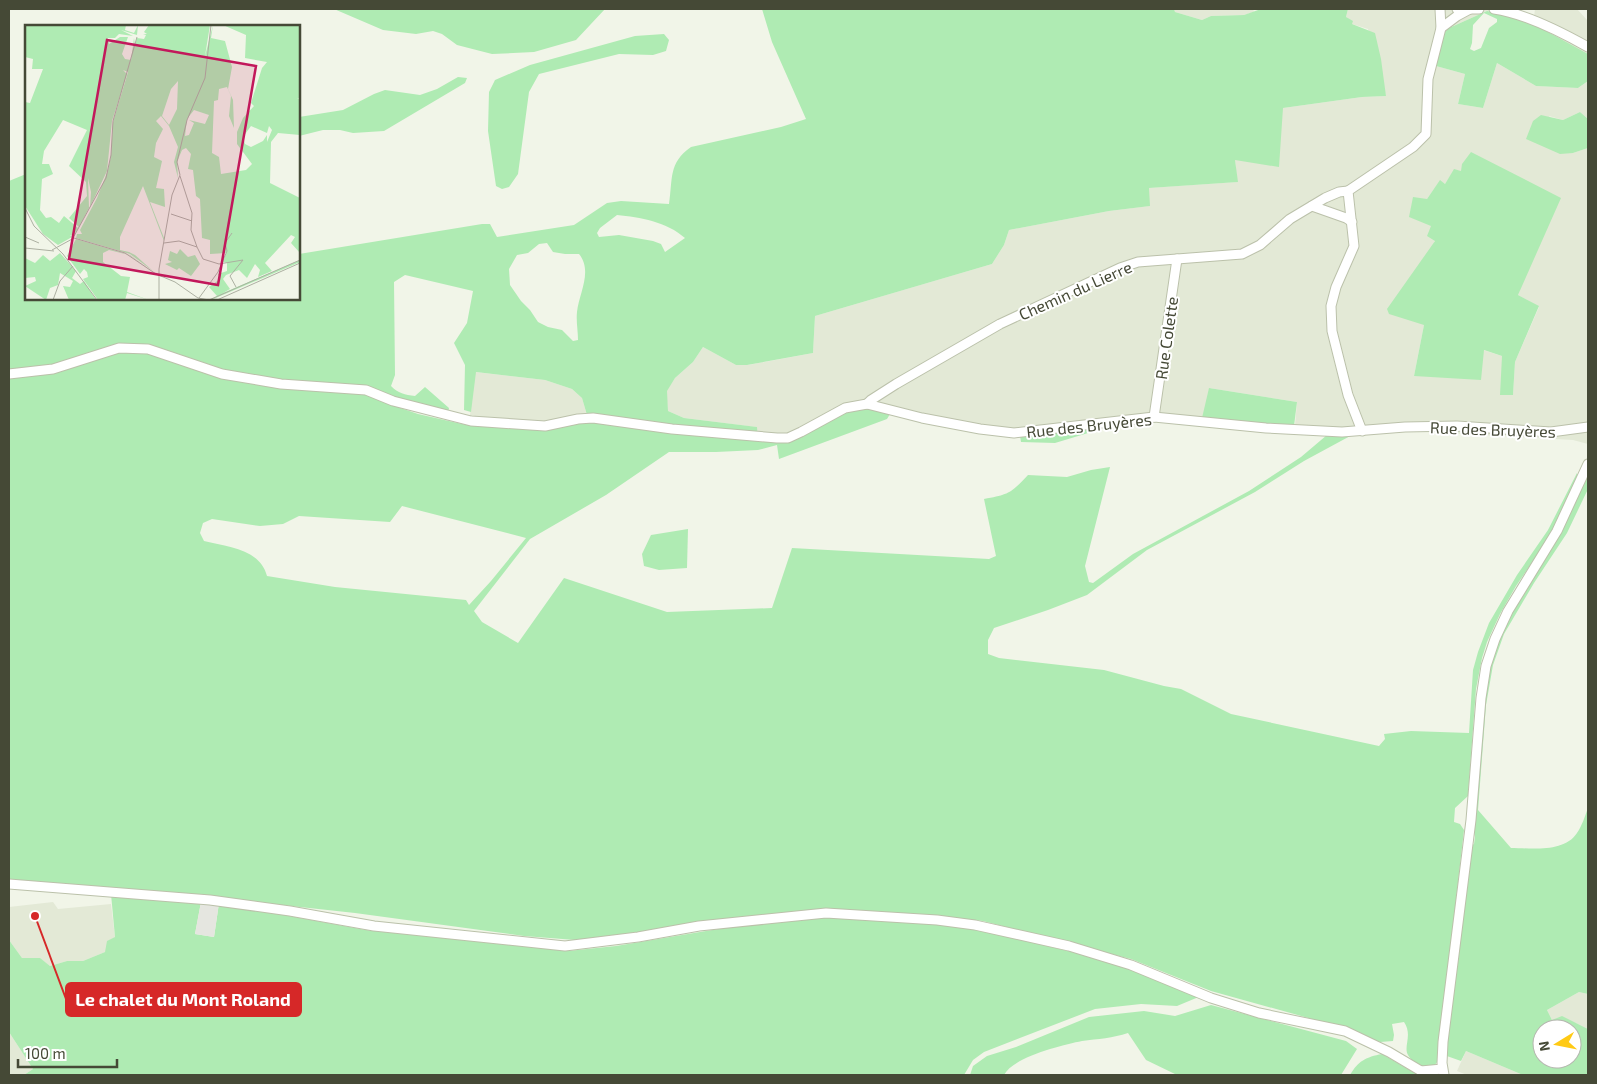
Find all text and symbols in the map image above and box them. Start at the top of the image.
inset map [25,25,300,300]
street label: Chemin du Lierre [1016,257,1134,323]
street label: Rue Colette [1151,295,1181,381]
street label: Rue des Bruyères [1025,409,1153,441]
street label: Rue des Bruyères [1430,417,1556,441]
callout: Le chalet du Mont Roland [66,983,301,1016]
text: Le chalet du Mont Roland [75,988,291,1010]
north arrow [1532,1019,1582,1069]
scale bar [18,1036,116,1068]
text: N [1534,1040,1553,1053]
text: 100 m [25,1044,66,1062]

